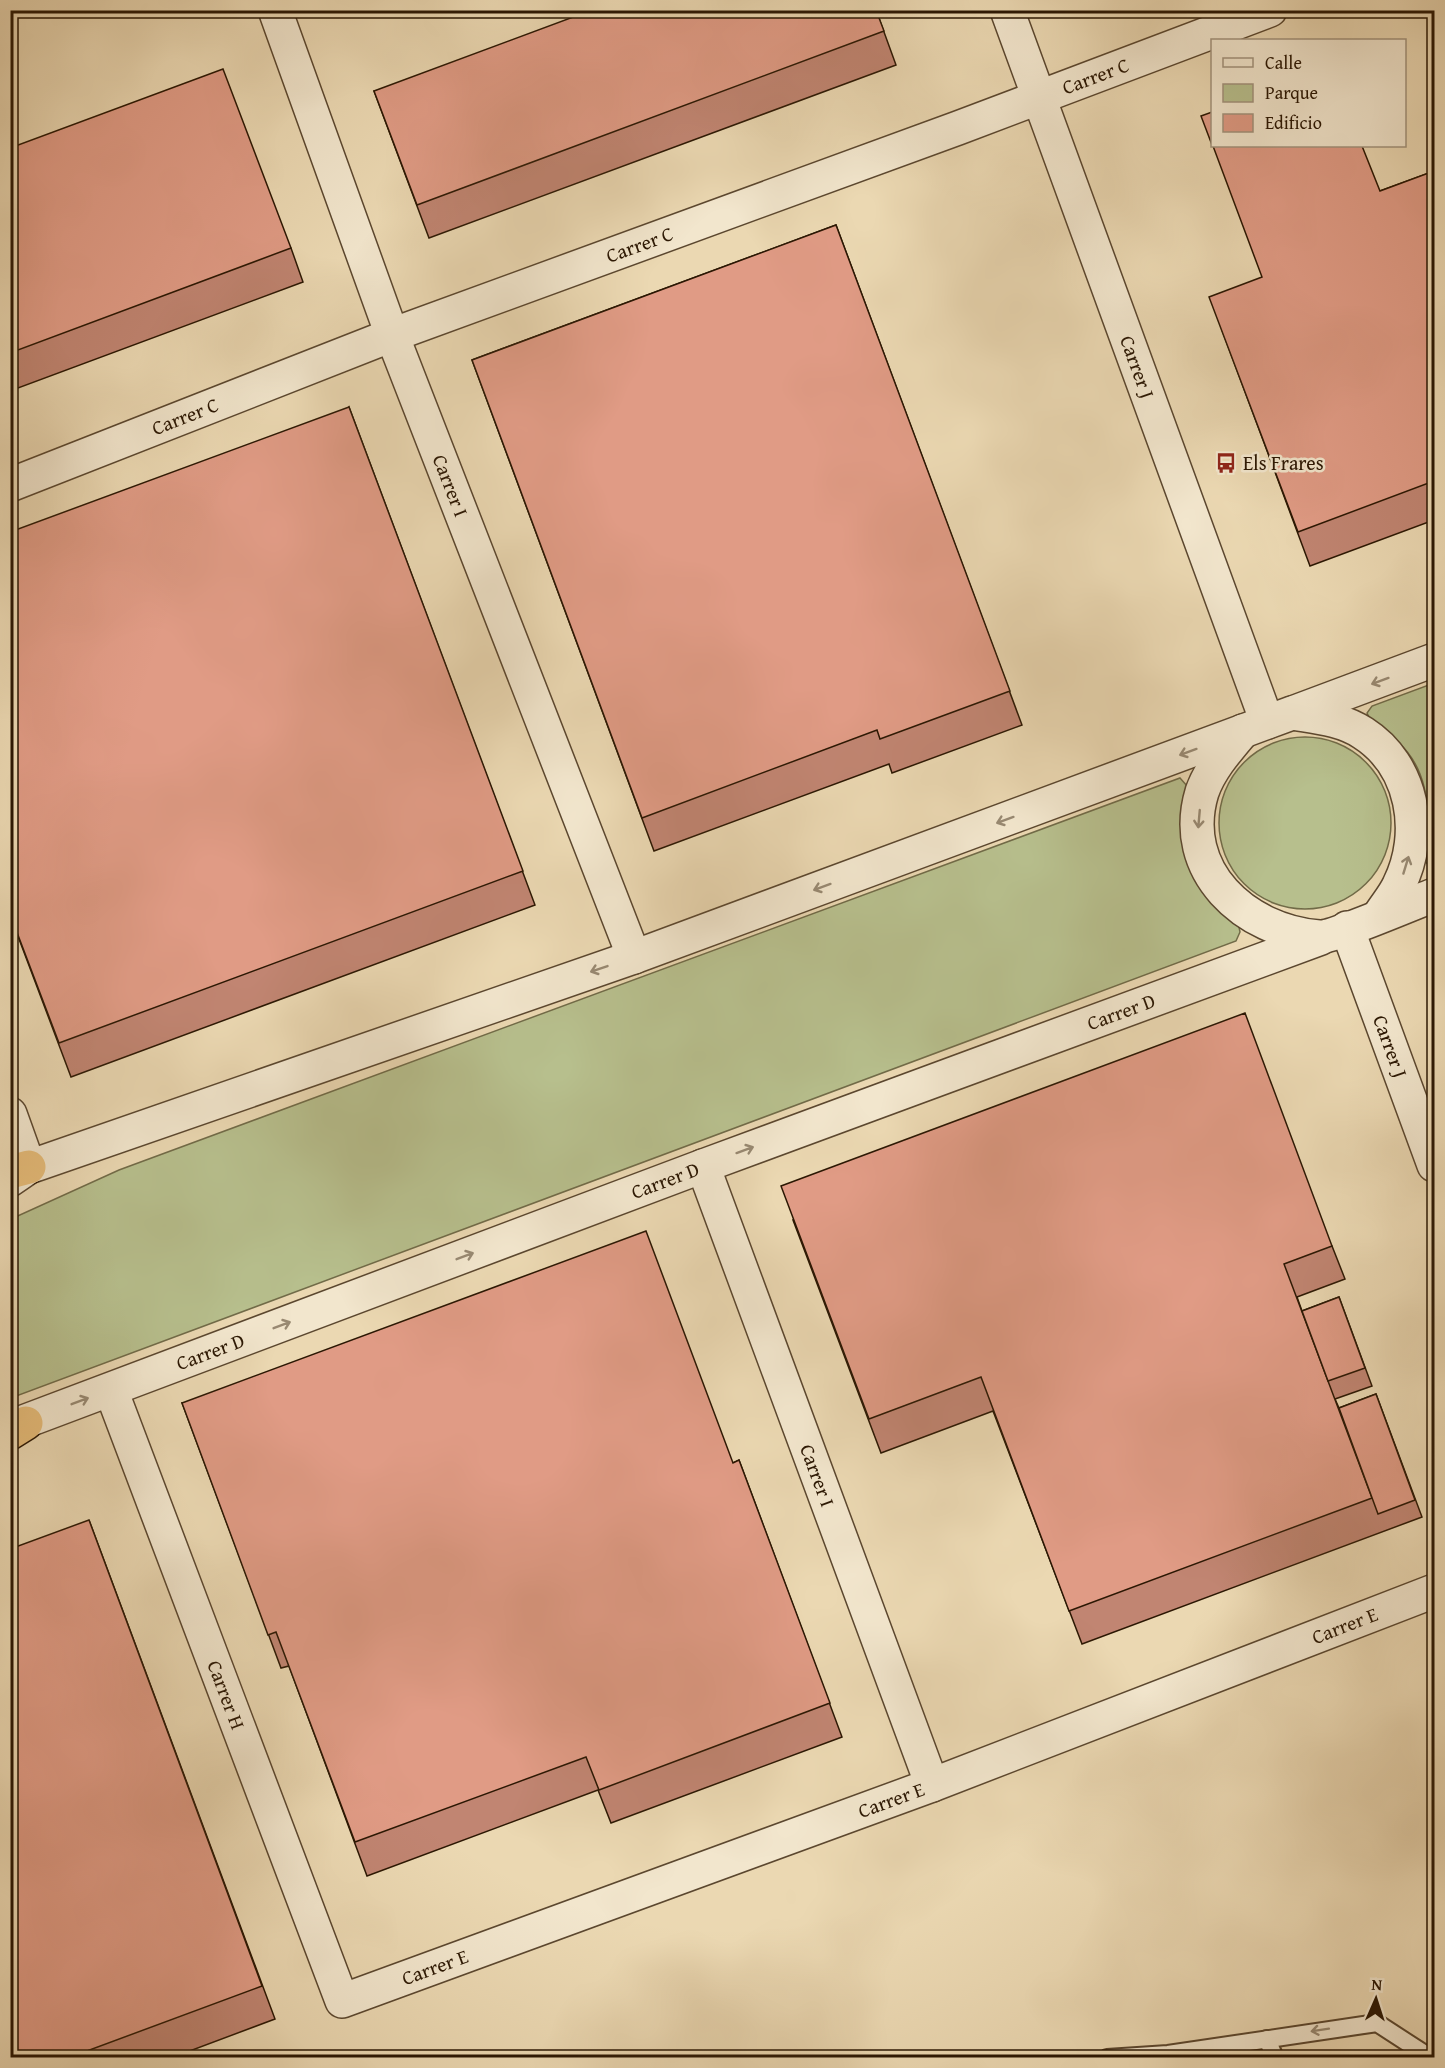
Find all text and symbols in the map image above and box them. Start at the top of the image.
legend [1211,39,1406,147]
text: Calle [1265,49,1302,76]
street label: Carrer C [1058,50,1133,101]
text: Parque [1265,79,1318,106]
text: Edificio [1265,109,1322,136]
street label: Carrer C [602,218,677,270]
street label: Carrer J [1113,331,1163,402]
street label: Carrer C [147,390,223,442]
place label: Els Frares [1243,448,1324,477]
street label: Carrer I [426,450,476,521]
bus stop icon: Els Frares [1214,451,1238,475]
one-way arrow [1371,676,1389,687]
one-way arrow [1179,747,1198,758]
one-way arrow [1193,809,1204,829]
one-way arrow [996,815,1015,826]
one-way arrow [1401,856,1412,875]
one-way arrow [813,883,832,894]
one-way arrow [591,964,609,975]
street label: Carrer D [1083,985,1159,1037]
street label: Carrer J [1366,1011,1416,1082]
one-way arrow [735,1144,754,1155]
street label: Carrer D [627,1154,703,1206]
one-way arrow [455,1250,473,1261]
one-way arrow [272,1319,291,1330]
street label: Carrer D [172,1325,248,1377]
one-way arrow [70,1395,89,1406]
street label: Carrer I [793,1440,843,1511]
street label: Carrer E [1307,1599,1382,1651]
street label: Carrer H [200,1656,253,1733]
street label: Carrer E [854,1774,928,1825]
street label: Carrer E [397,1941,472,1992]
north arrow [1346,1969,1406,2029]
text: N [1371,1972,1383,1996]
one-way arrow [1311,2025,1330,2036]

